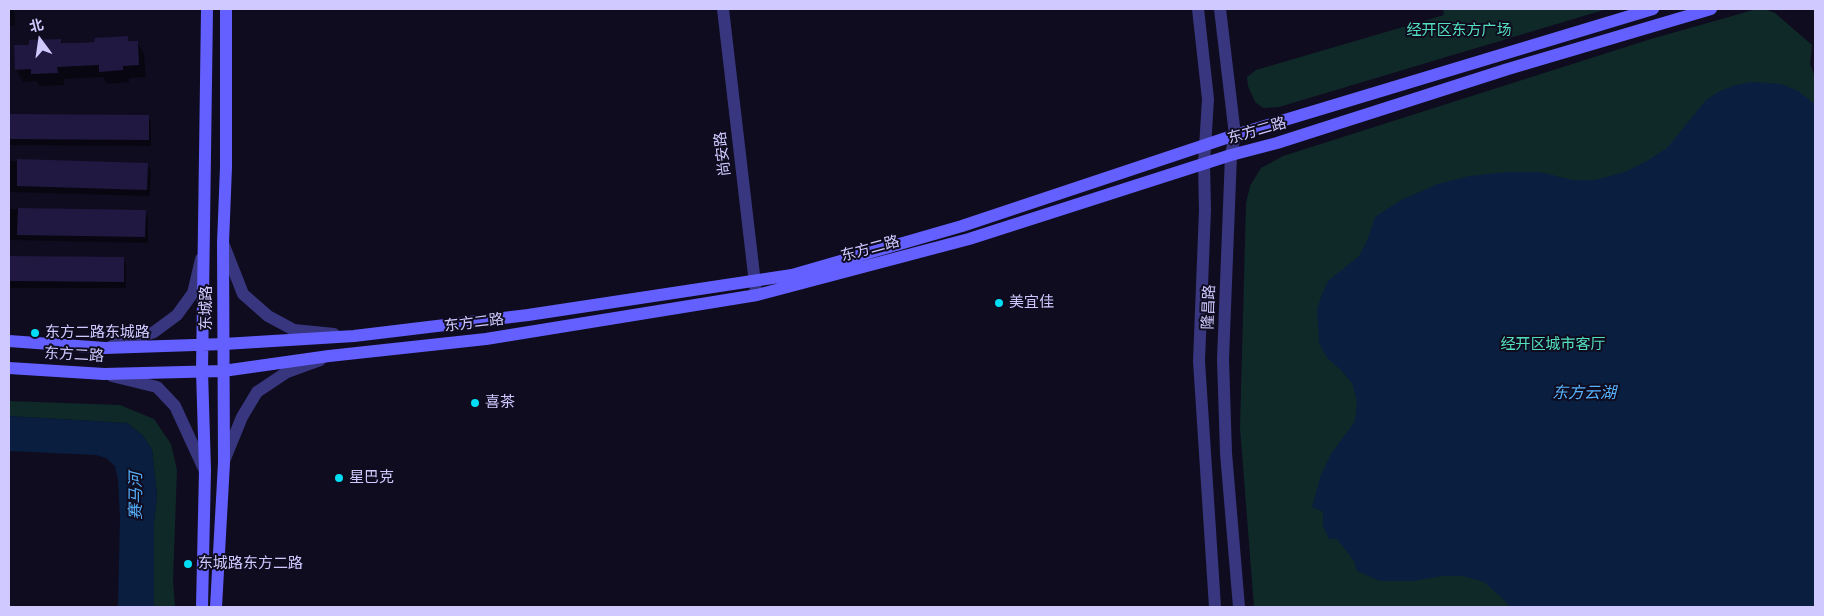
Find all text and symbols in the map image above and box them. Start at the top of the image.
north arrow [15,15,65,65]
text: 北 [28,16,45,35]
park label: 经开区东方广场 [1407,22,1511,40]
street label: 东方二路 [1226,114,1288,148]
street label: 尚安路 [711,131,735,177]
street label: 东方二路 [839,233,901,265]
street label: 隆昌路 [1199,284,1219,330]
street label: 东城路 [198,286,216,330]
place label: 美宜佳 [1009,294,1054,312]
marker: 美宜佳 [993,297,1005,309]
street label: 东方二路 [443,310,505,336]
place label: 东方二路东城路 [45,324,150,342]
marker: 东方二路东城路 [29,327,41,339]
park label: 经开区城市客厅 [1501,336,1605,354]
street label: 东方二路 [44,344,104,366]
water label: 东方云湖 [1552,383,1616,403]
place label: 喜茶 [485,394,515,412]
marker: 喜茶 [469,397,481,409]
place label: 星巴克 [349,469,394,487]
water label: 赛马河 [126,472,146,520]
marker: 星巴克 [333,472,345,484]
place label: 东城路东方二路 [198,555,303,573]
marker: 东城路东方二路 [182,558,194,570]

